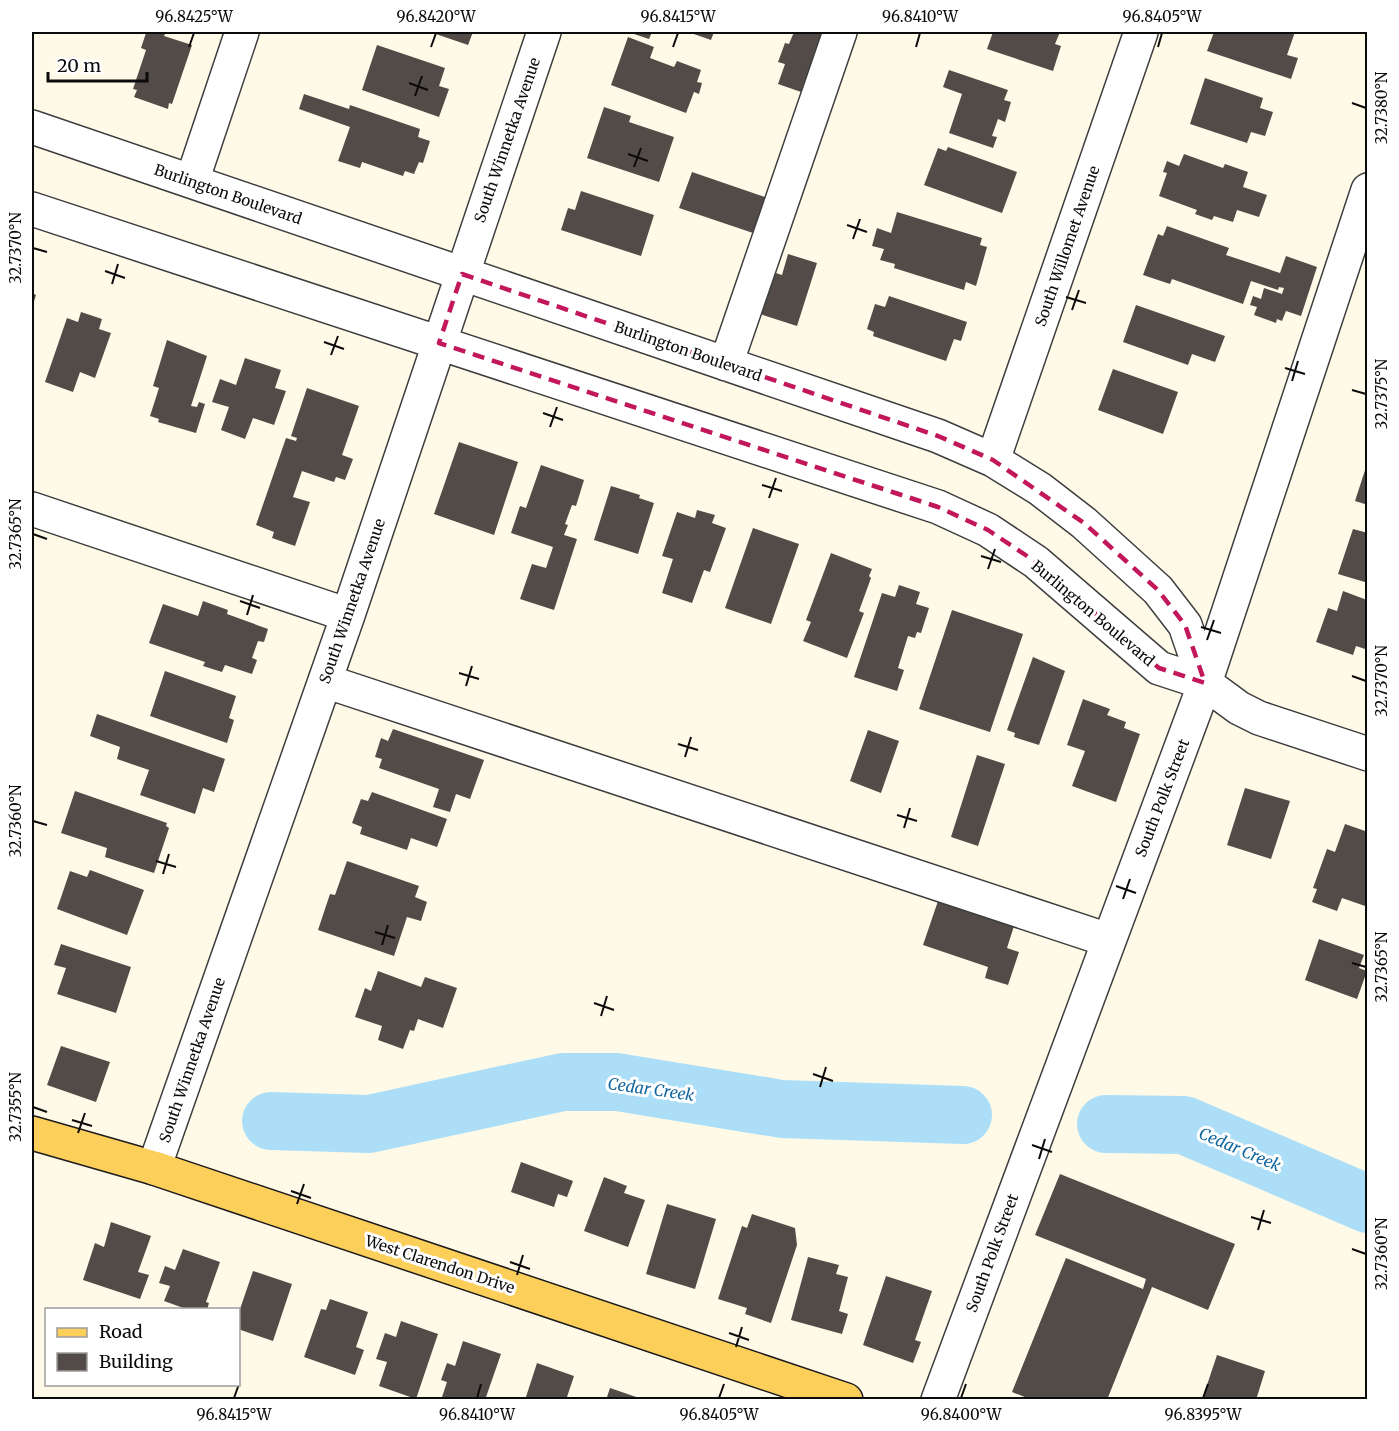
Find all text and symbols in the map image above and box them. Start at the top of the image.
text: 96.8425°W [155,7,234,26]
text: 96.8420°W [397,7,476,26]
text: 96.8415°W [640,7,717,26]
text: 96.8410°W [882,7,959,26]
text: 96.8405°W [1122,7,1203,26]
scale bar [48,45,147,83]
text: 20 m [57,54,101,77]
street label: South Winnetka Avenue [470,55,544,225]
text: 32.7380°N [1372,71,1391,144]
street label: Burlington Boulevard [152,160,304,228]
street label: South Willomet Avenue [1031,163,1104,329]
text: 32.7370°N [6,212,25,284]
street label: Burlington Boulevard [612,317,764,385]
text: 32.7375°N [1372,358,1391,429]
text: 32.7365°N [6,498,25,569]
street label: South Winnetka Avenue [315,516,389,686]
street label: Burlington Boulevard [1028,556,1158,670]
text: 32.7370°N [1372,645,1391,717]
street label: South Polk Street [1131,736,1193,860]
text: 32.7360°N [6,784,25,857]
text: 32.7365°N [1372,931,1391,1002]
street label: South Winnetka Avenue [155,975,229,1145]
text: 32.7355°N [6,1072,25,1142]
water label: Cedar Creek [607,1073,696,1105]
water label: Cedar Creek [1196,1123,1284,1175]
street label: South Polk Street [962,1191,1022,1315]
text: 32.7360°N [1372,1217,1391,1290]
street label: West Clarendon Drive [362,1231,517,1297]
legend [45,1308,240,1386]
text: Road [99,1320,143,1343]
text: Building [99,1350,173,1373]
text: 96.8415°W [196,1405,273,1424]
text: 96.8410°W [439,1405,516,1424]
text: 96.8405°W [679,1405,760,1424]
text: 96.8400°W [921,1405,1002,1424]
text: 96.8395°W [1164,1405,1243,1424]

